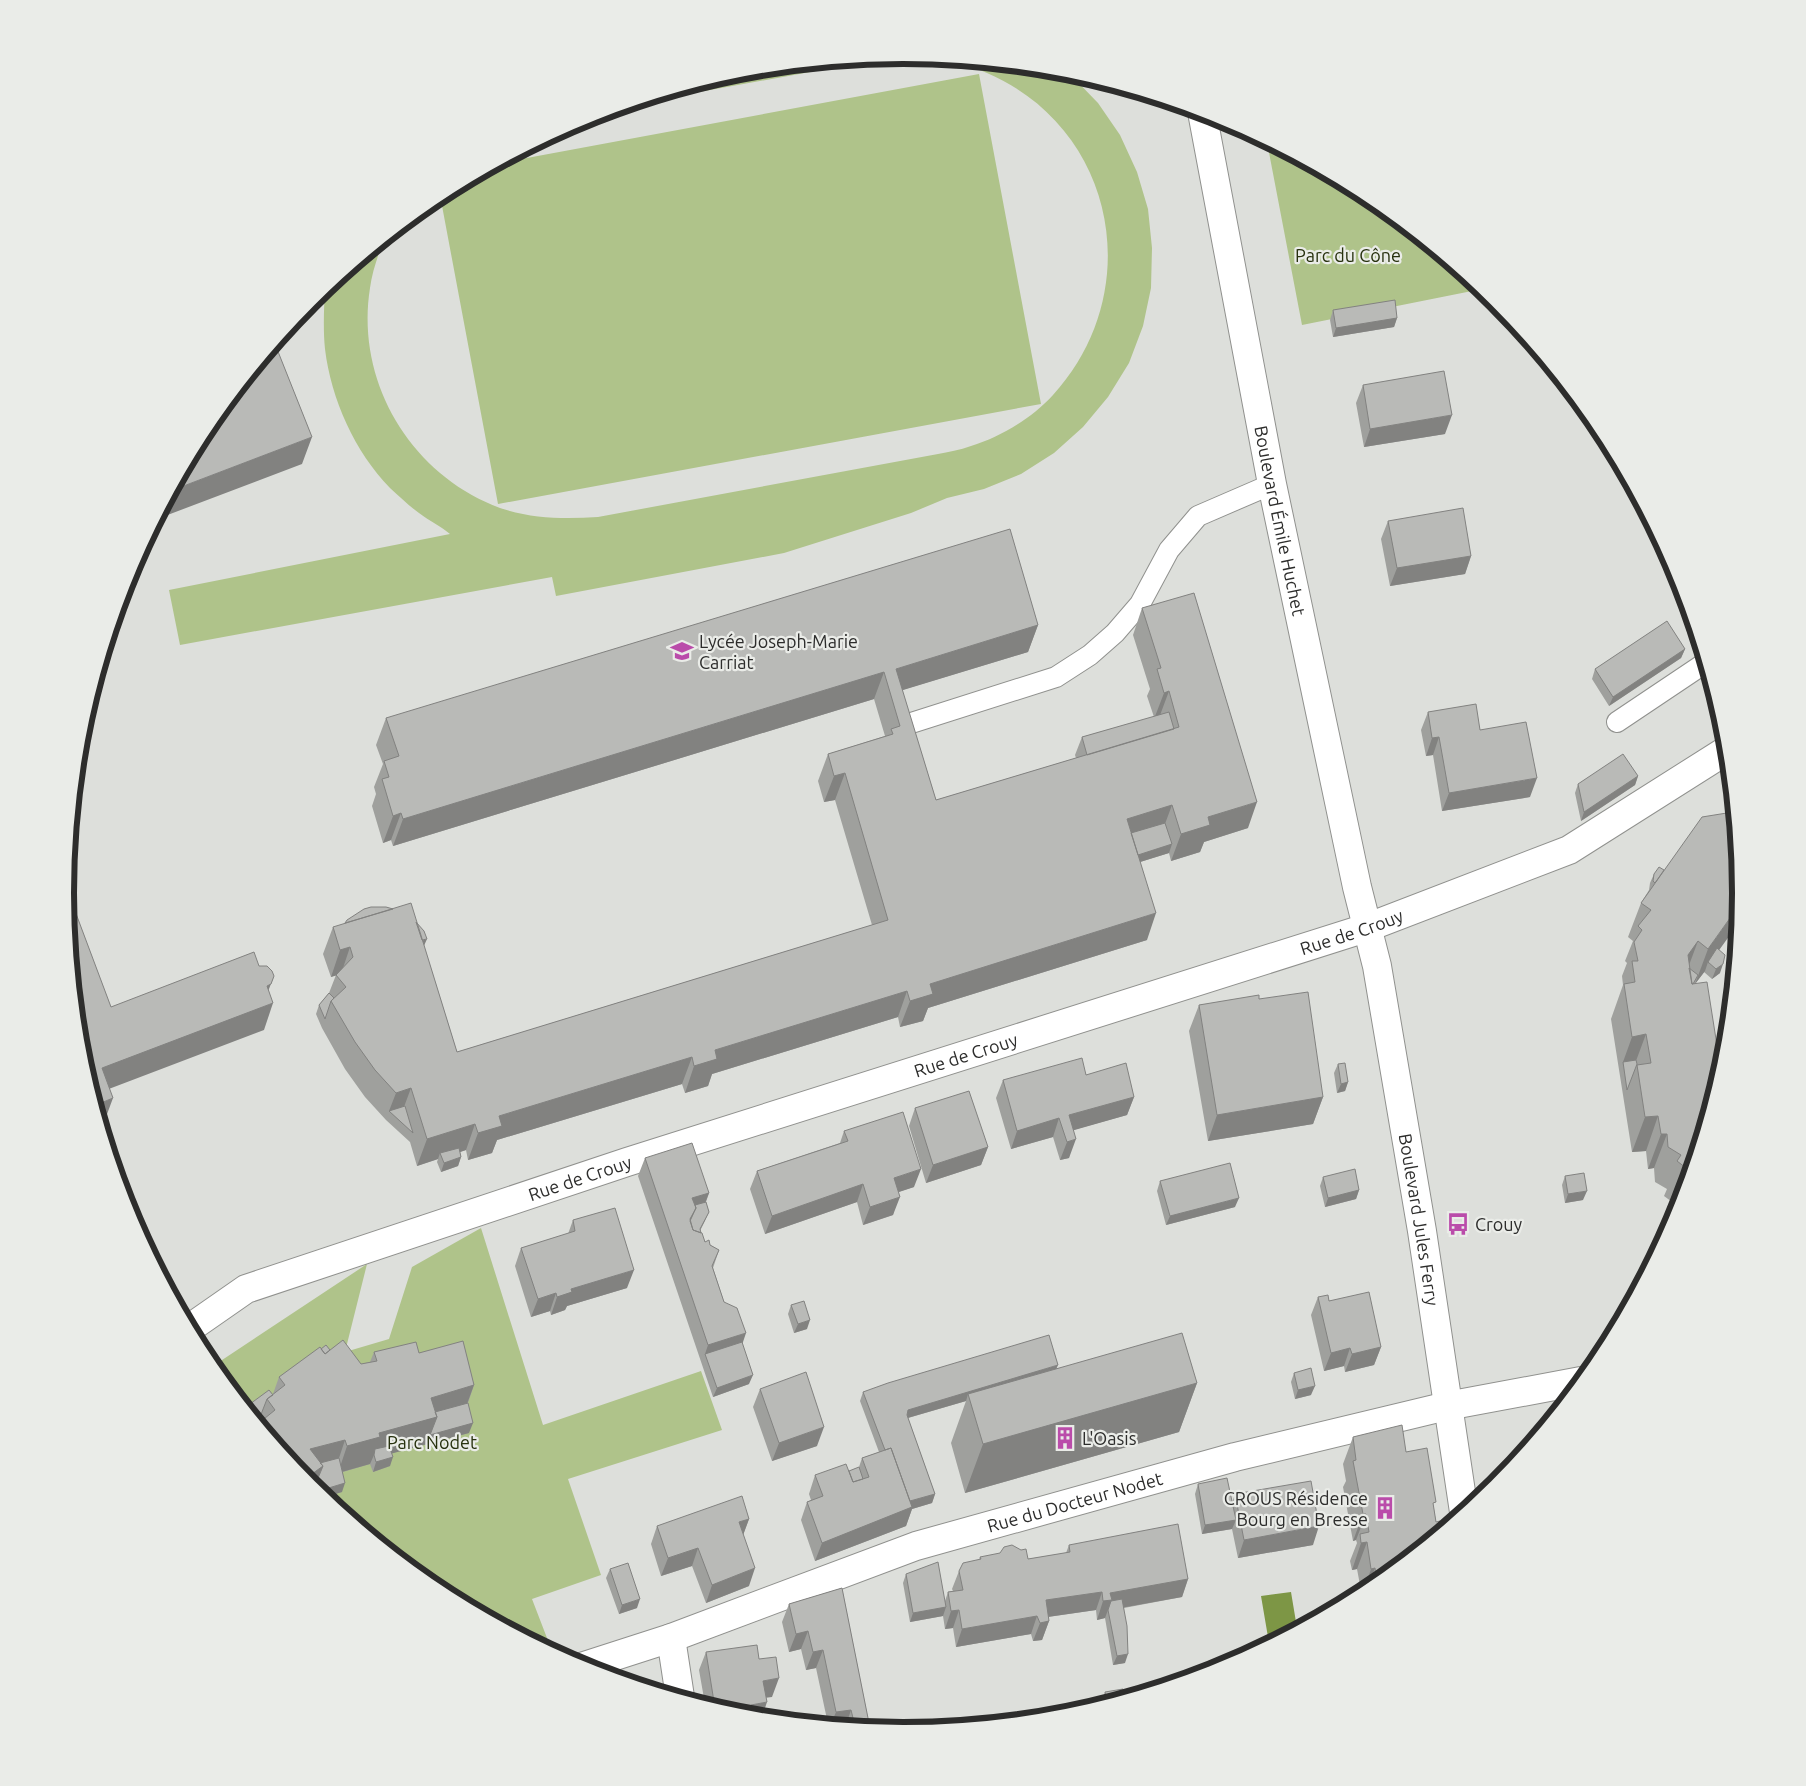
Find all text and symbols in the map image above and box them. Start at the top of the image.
park label: Parc du Cône [1295,245,1401,265]
street label: Boulevard Émile Huchet [1251,424,1310,618]
place label: Lycée Joseph-Marie Carriat [699,631,858,672]
school or university icon: Lycée Joseph-Marie Carriat [669,638,695,664]
street label: Rue de Crouy [1297,905,1406,958]
street label: Rue de Crouy [911,1029,1020,1081]
street label: Boulevard Jules Ferry [1396,1132,1443,1307]
street label: Rue de Crouy [526,1151,634,1204]
bus stop icon: Crouy [1445,1211,1471,1237]
place label: Crouy [1475,1214,1523,1234]
building icon: L'Oasis [1052,1425,1078,1451]
place label: L'Oasis [1082,1428,1137,1448]
park label: Parc Nodet [387,1432,477,1452]
street label: Rue du Docteur Nodet [985,1468,1165,1536]
place label: CROUS Résidence Bourg en Bresse [1224,1488,1368,1529]
building icon: CROUS Résidence Bourg en Bresse [1372,1495,1398,1521]

